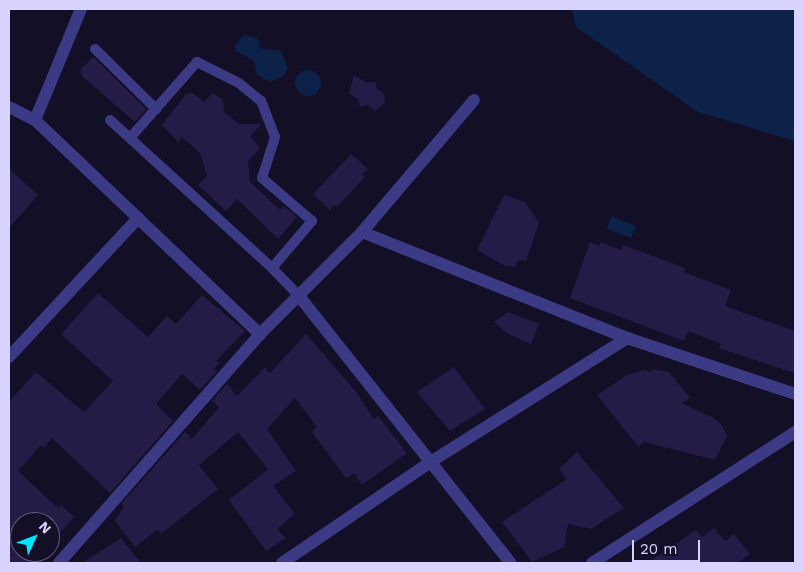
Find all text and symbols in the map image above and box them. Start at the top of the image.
north arrow [10,512,60,562]
text: N [36,518,55,537]
scale bar [634,530,702,562]
text: 20 m [640,540,678,558]

